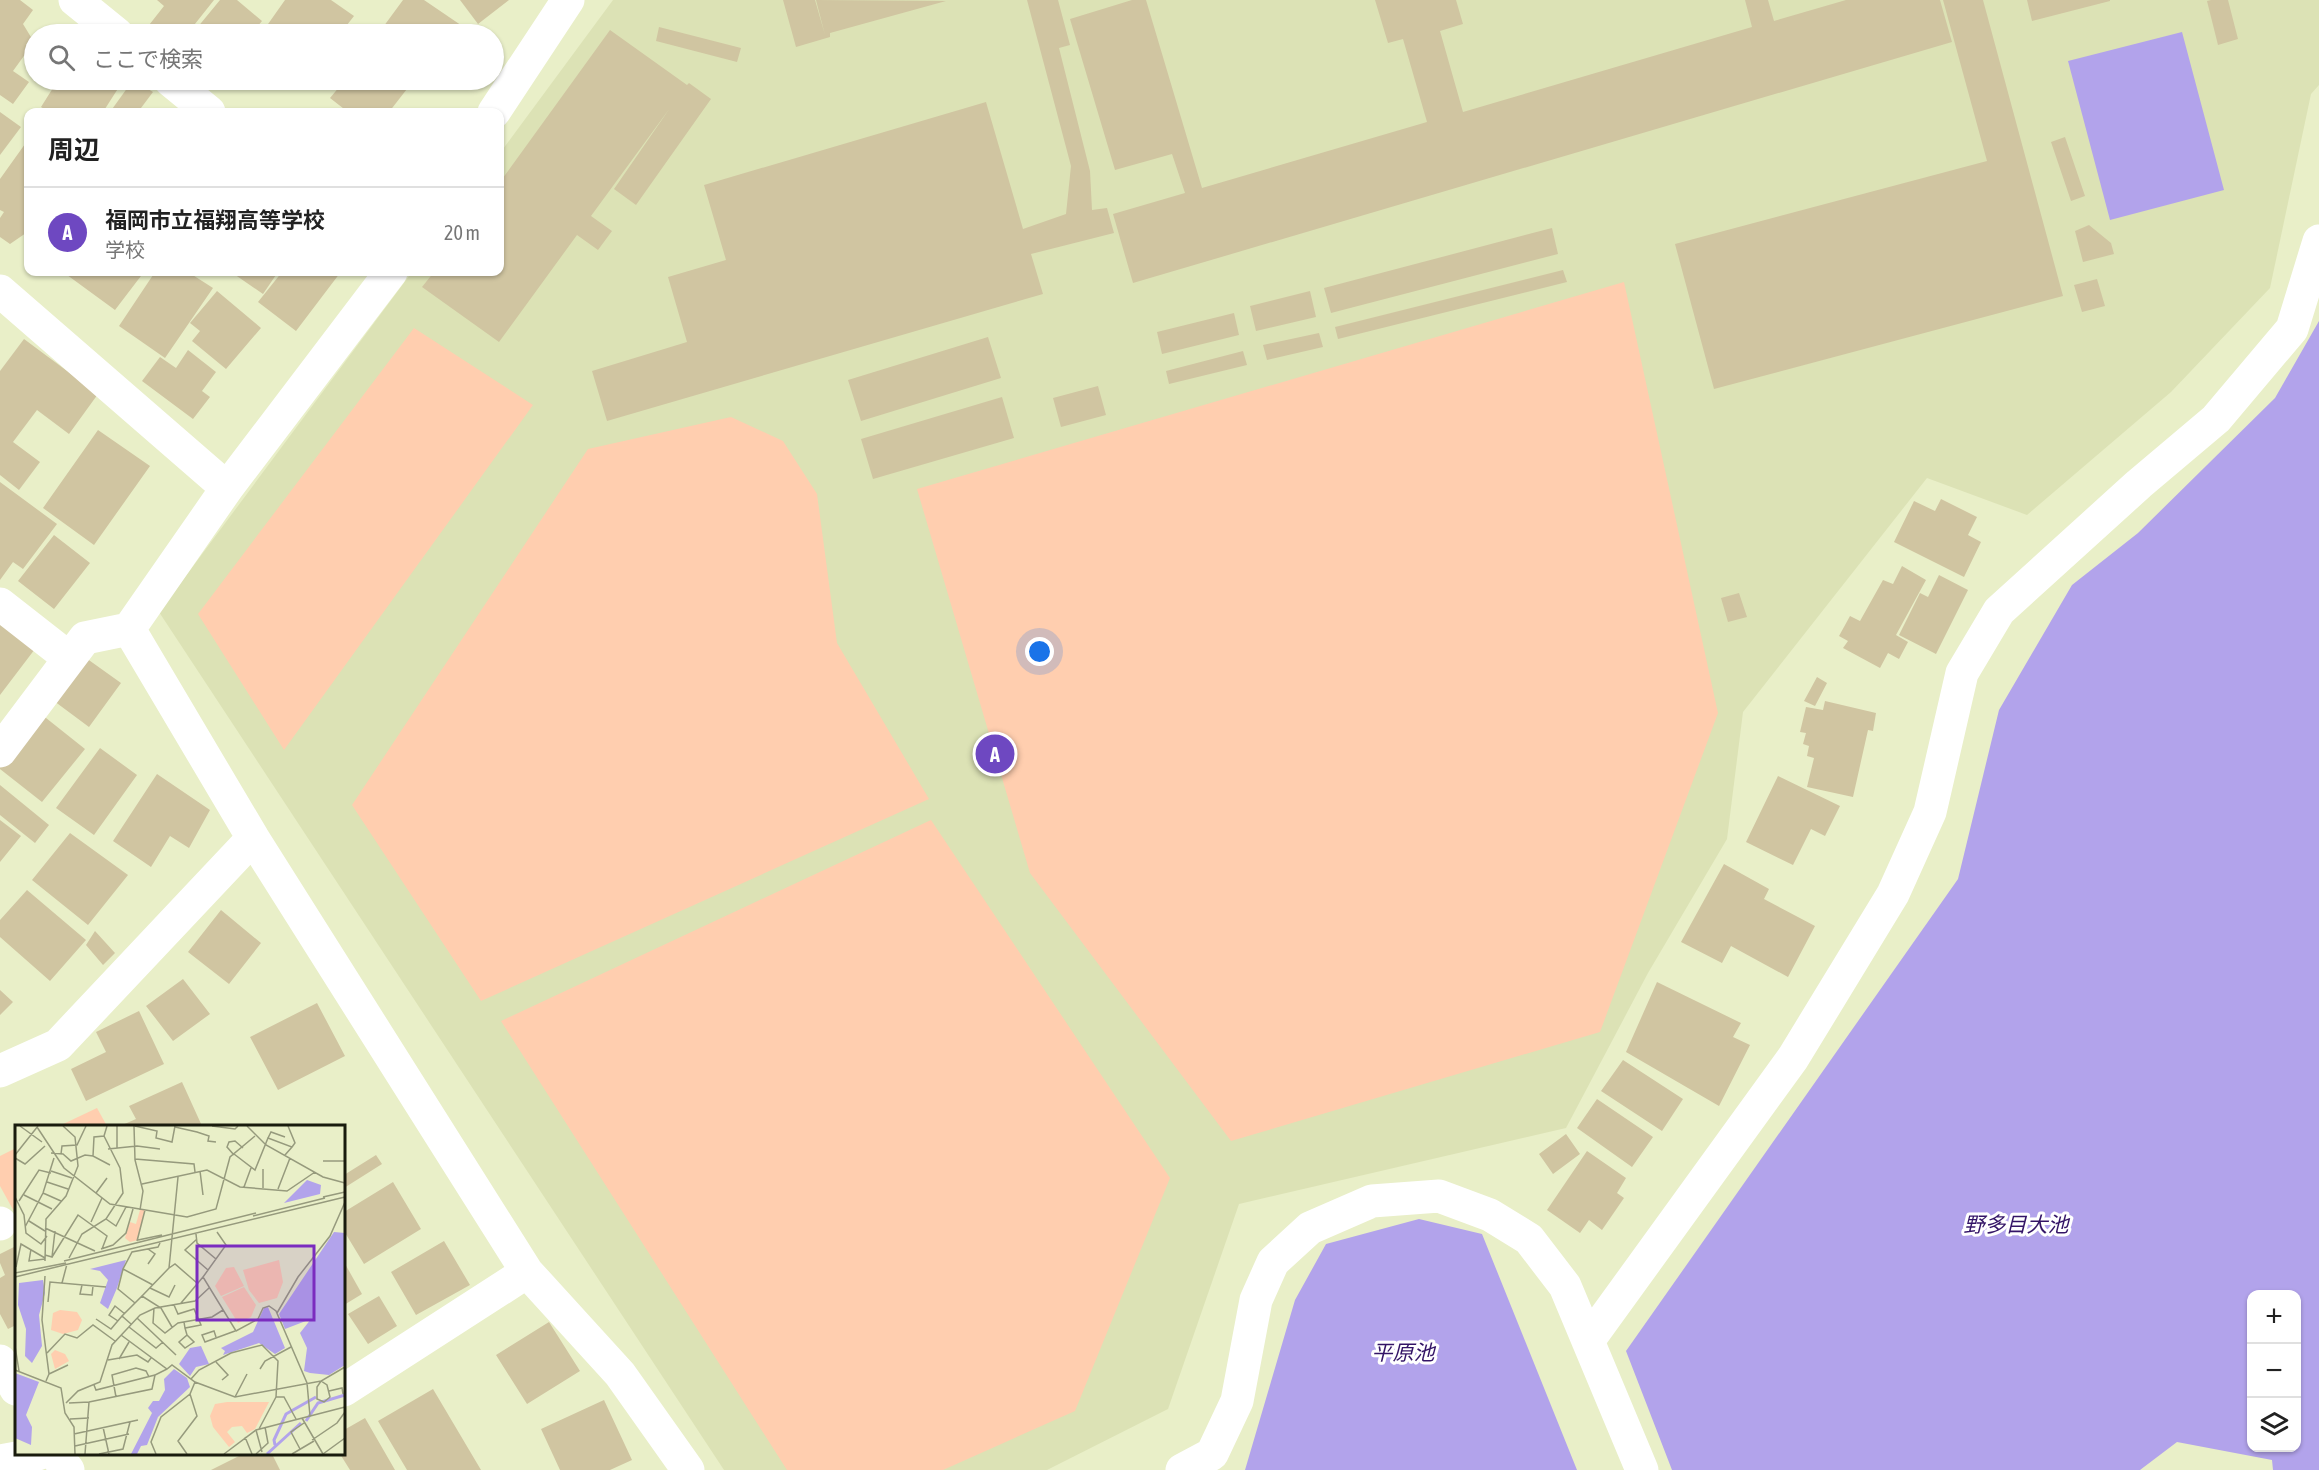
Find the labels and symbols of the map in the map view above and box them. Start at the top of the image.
your location [1025,637,1054,666]
pin: A [976,732,1014,777]
inset map [15,1125,345,1455]
water label: 野多目大池 [1964,1212,2070,1236]
water label: 平原池 [1372,1340,1436,1364]

